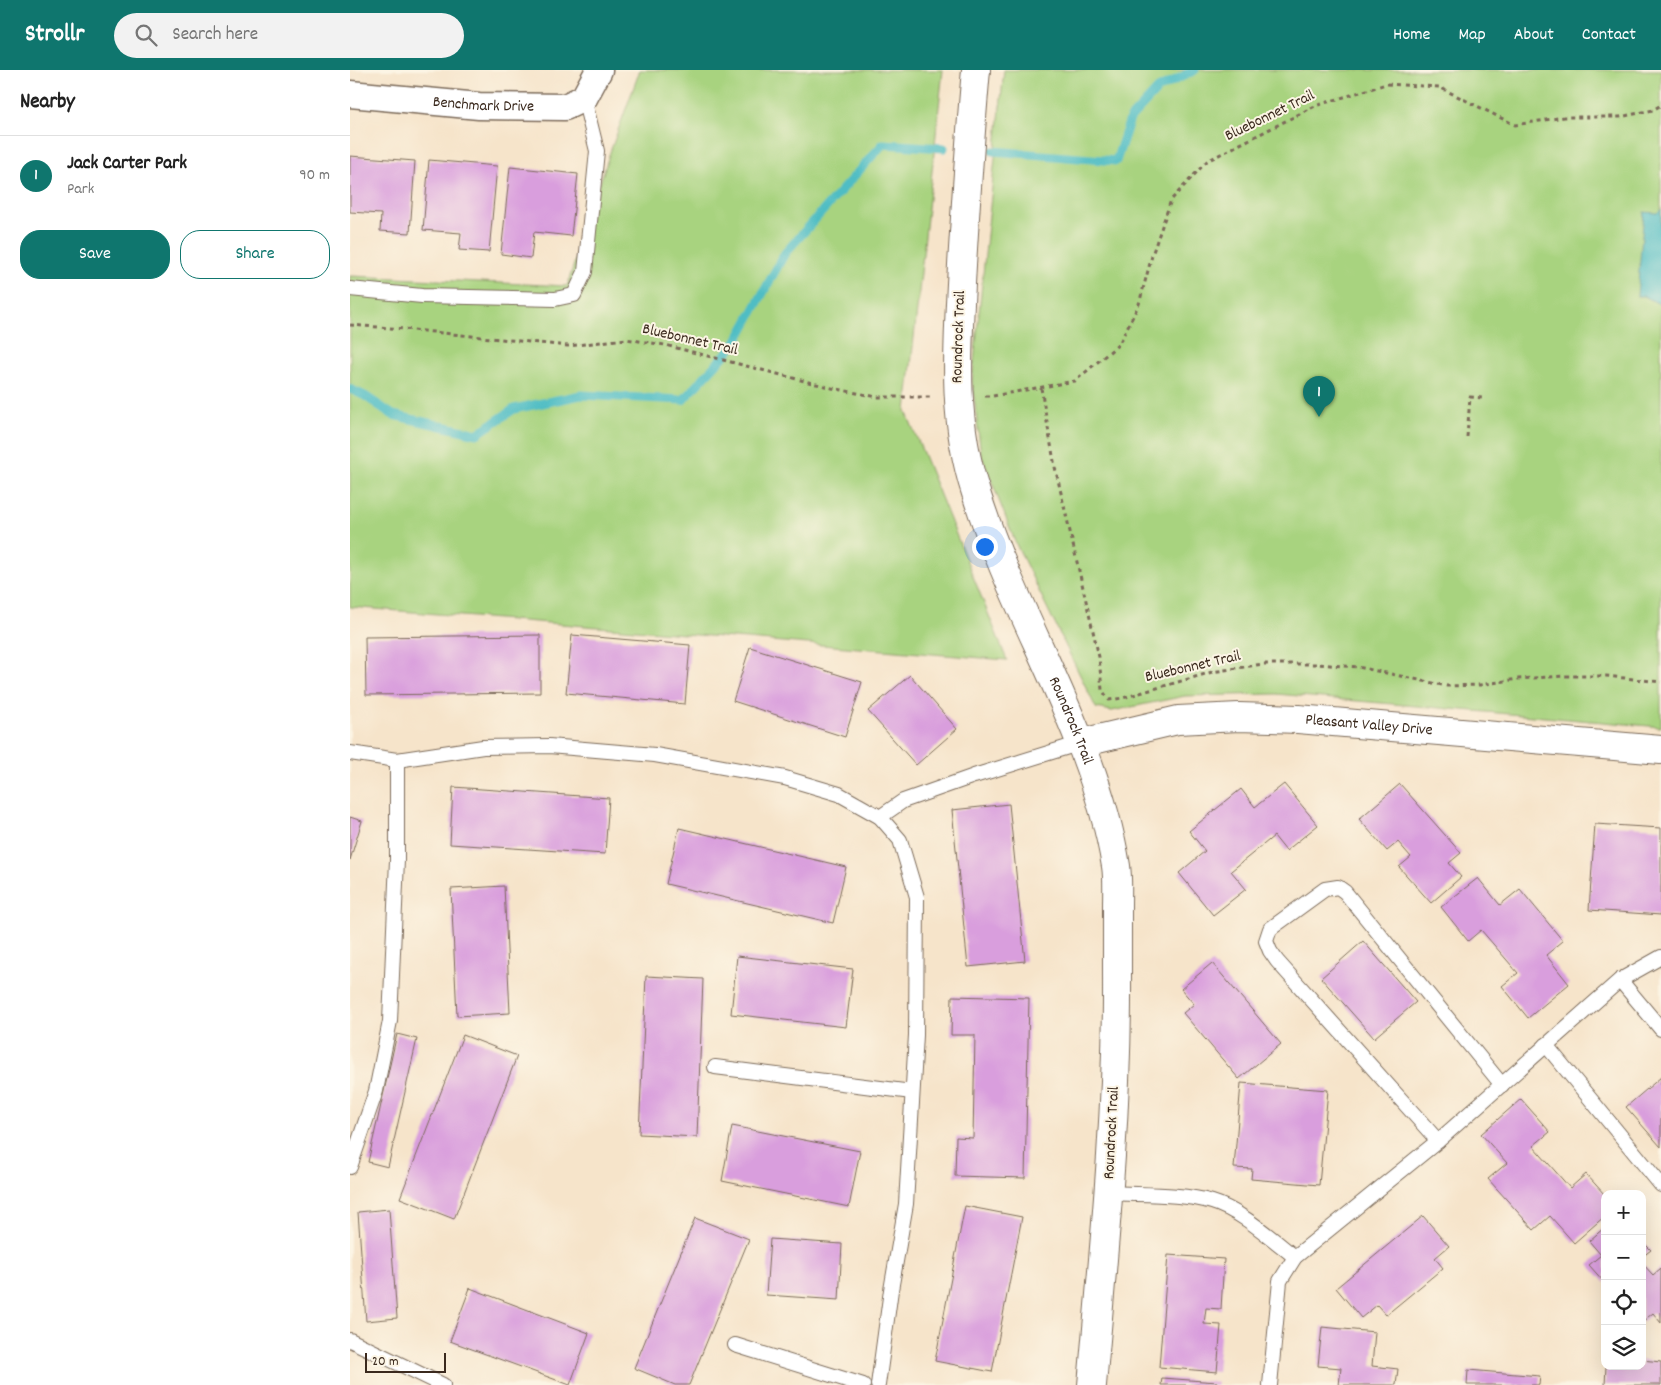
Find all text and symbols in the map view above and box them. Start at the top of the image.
search box [114,13,464,58]
text: Strollr [25,18,84,52]
icon: search [132,21,160,49]
text: Search here [172,22,258,49]
text: Home [1393,23,1430,48]
text: Map [1458,23,1486,48]
text: About [1514,23,1554,48]
text: Contact [1582,23,1636,48]
street label: Bluebonnet Trail [1221,84,1319,148]
text: Nearby [20,88,75,118]
street label: Benchmark Drive [432,90,534,118]
text: Jack Carter Park [67,151,187,178]
text: 1 [34,164,38,187]
text: 90 m [299,164,330,187]
text: Park [67,178,94,201]
button: Save [20,230,170,279]
button: Share [180,230,330,279]
street label: Roundrock Trail [946,290,972,384]
street label: Bluebonnet Trail [640,318,740,362]
pin: 1 [1303,376,1335,417]
your location [972,534,998,560]
street label: Bluebonnet Trail [1143,645,1243,689]
street label: Roundrock Trail [1042,673,1099,768]
street label: Pleasant Valley Drive [1304,708,1434,742]
street label: Roundrock Trail [1098,1086,1126,1180]
map controls [1601,1190,1646,1370]
button: + [1601,1190,1646,1235]
button: − [1601,1235,1646,1280]
button: locate [1601,1280,1646,1325]
button: layers [1601,1325,1646,1370]
scale bar [365,1350,446,1373]
text: 20 m [372,1352,399,1372]

